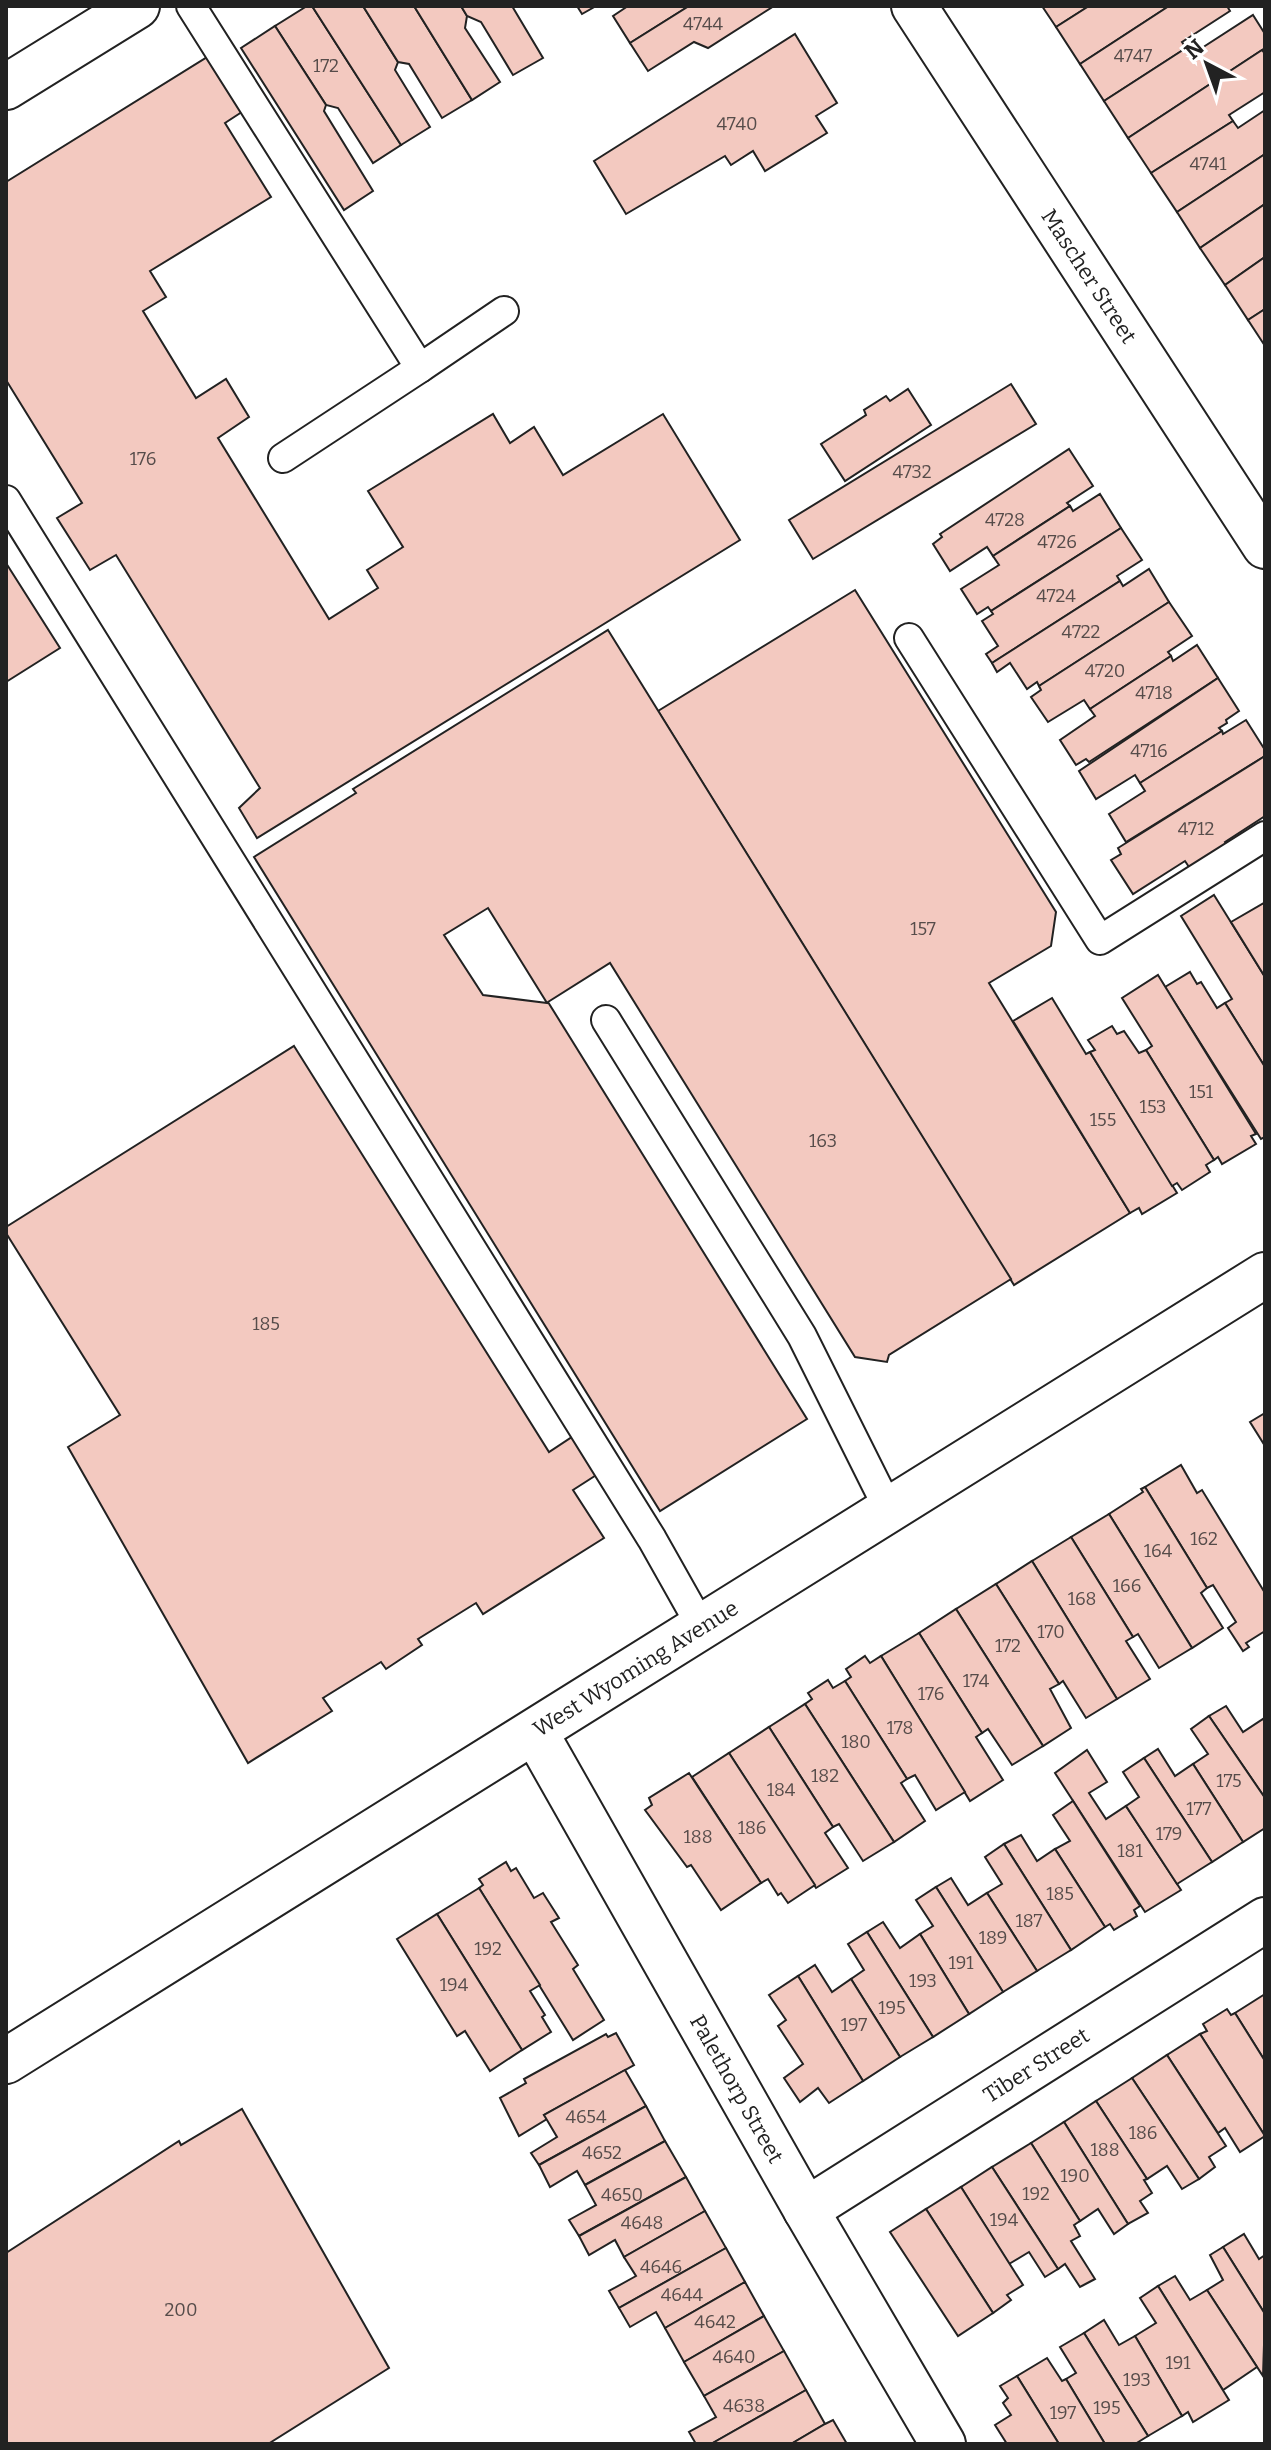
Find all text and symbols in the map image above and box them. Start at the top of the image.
house number: 4744 [683,13,724,35]
north arrow [1167,24,1247,104]
text: N [1179,34,1209,65]
house number: 4747 [1114,45,1152,67]
house number: 172 [313,55,339,77]
house number: 4740 [716,113,758,135]
house number: 4741 [1190,153,1227,175]
street label: Mascher Street [1036,204,1143,348]
house number: 176 [130,448,156,470]
house number: 4732 [893,461,932,483]
house number: 4728 [985,509,1025,531]
house number: 4726 [1037,531,1077,553]
house number: 4724 [1036,585,1076,607]
house number: 4722 [1062,621,1100,643]
house number: 4720 [1085,660,1125,682]
house number: 4718 [1135,682,1173,704]
house number: 4716 [1130,740,1168,762]
house number: 4712 [1178,818,1214,840]
house number: 157 [910,918,936,940]
house number: 151 [1189,1081,1214,1103]
house number: 153 [1140,1096,1166,1118]
house number: 155 [1090,1109,1116,1131]
house number: 163 [809,1130,837,1152]
house number: 185 [252,1313,280,1335]
house number: 162 [1190,1528,1218,1550]
house number: 164 [1144,1540,1173,1562]
house number: 166 [1113,1575,1141,1597]
house number: 168 [1068,1588,1096,1610]
street label: West Wyoming Avenue [528,1594,743,1742]
house number: 170 [1037,1621,1065,1643]
house number: 172 [995,1635,1021,1657]
house number: 174 [963,1670,990,1692]
house number: 176 [918,1683,944,1705]
house number: 178 [887,1717,913,1739]
house number: 180 [841,1731,871,1753]
house number: 182 [811,1765,839,1787]
house number: 175 [1216,1770,1242,1792]
house number: 184 [767,1779,796,1801]
house number: 177 [1186,1798,1212,1820]
house number: 186 [738,1817,766,1839]
house number: 179 [1156,1823,1182,1845]
house number: 188 [684,1826,712,1848]
house number: 181 [1117,1840,1143,1862]
house number: 185 [1046,1883,1074,1905]
house number: 187 [1015,1910,1043,1932]
house number: 189 [979,1927,1007,1949]
house number: 192 [474,1938,502,1960]
house number: 191 [948,1952,974,1974]
house number: 193 [909,1970,937,1992]
house number: 194 [440,1974,469,1996]
house number: 195 [878,1997,906,2019]
street label: Palethorp Street [684,2010,790,2168]
house number: 197 [841,2014,867,2036]
street label: Tiber Street [978,2021,1094,2108]
house number: 4654 [566,2106,607,2128]
house number: 186 [1129,2122,1157,2144]
house number: 188 [1091,2139,1119,2161]
house number: 4652 [582,2142,622,2164]
house number: 190 [1060,2165,1090,2187]
house number: 192 [1022,2183,1050,2205]
house number: 4650 [601,2184,643,2206]
house number: 194 [990,2209,1019,2231]
house number: 4648 [621,2212,663,2234]
house number: 4646 [640,2256,682,2278]
house number: 4644 [661,2284,704,2306]
house number: 200 [165,2299,197,2321]
house number: 4642 [694,2311,736,2333]
house number: 4640 [712,2346,756,2368]
house number: 191 [1165,2352,1191,2374]
house number: 193 [1123,2369,1151,2391]
house number: 4638 [723,2395,765,2417]
house number: 195 [1093,2397,1121,2419]
house number: 197 [1050,2402,1076,2424]

